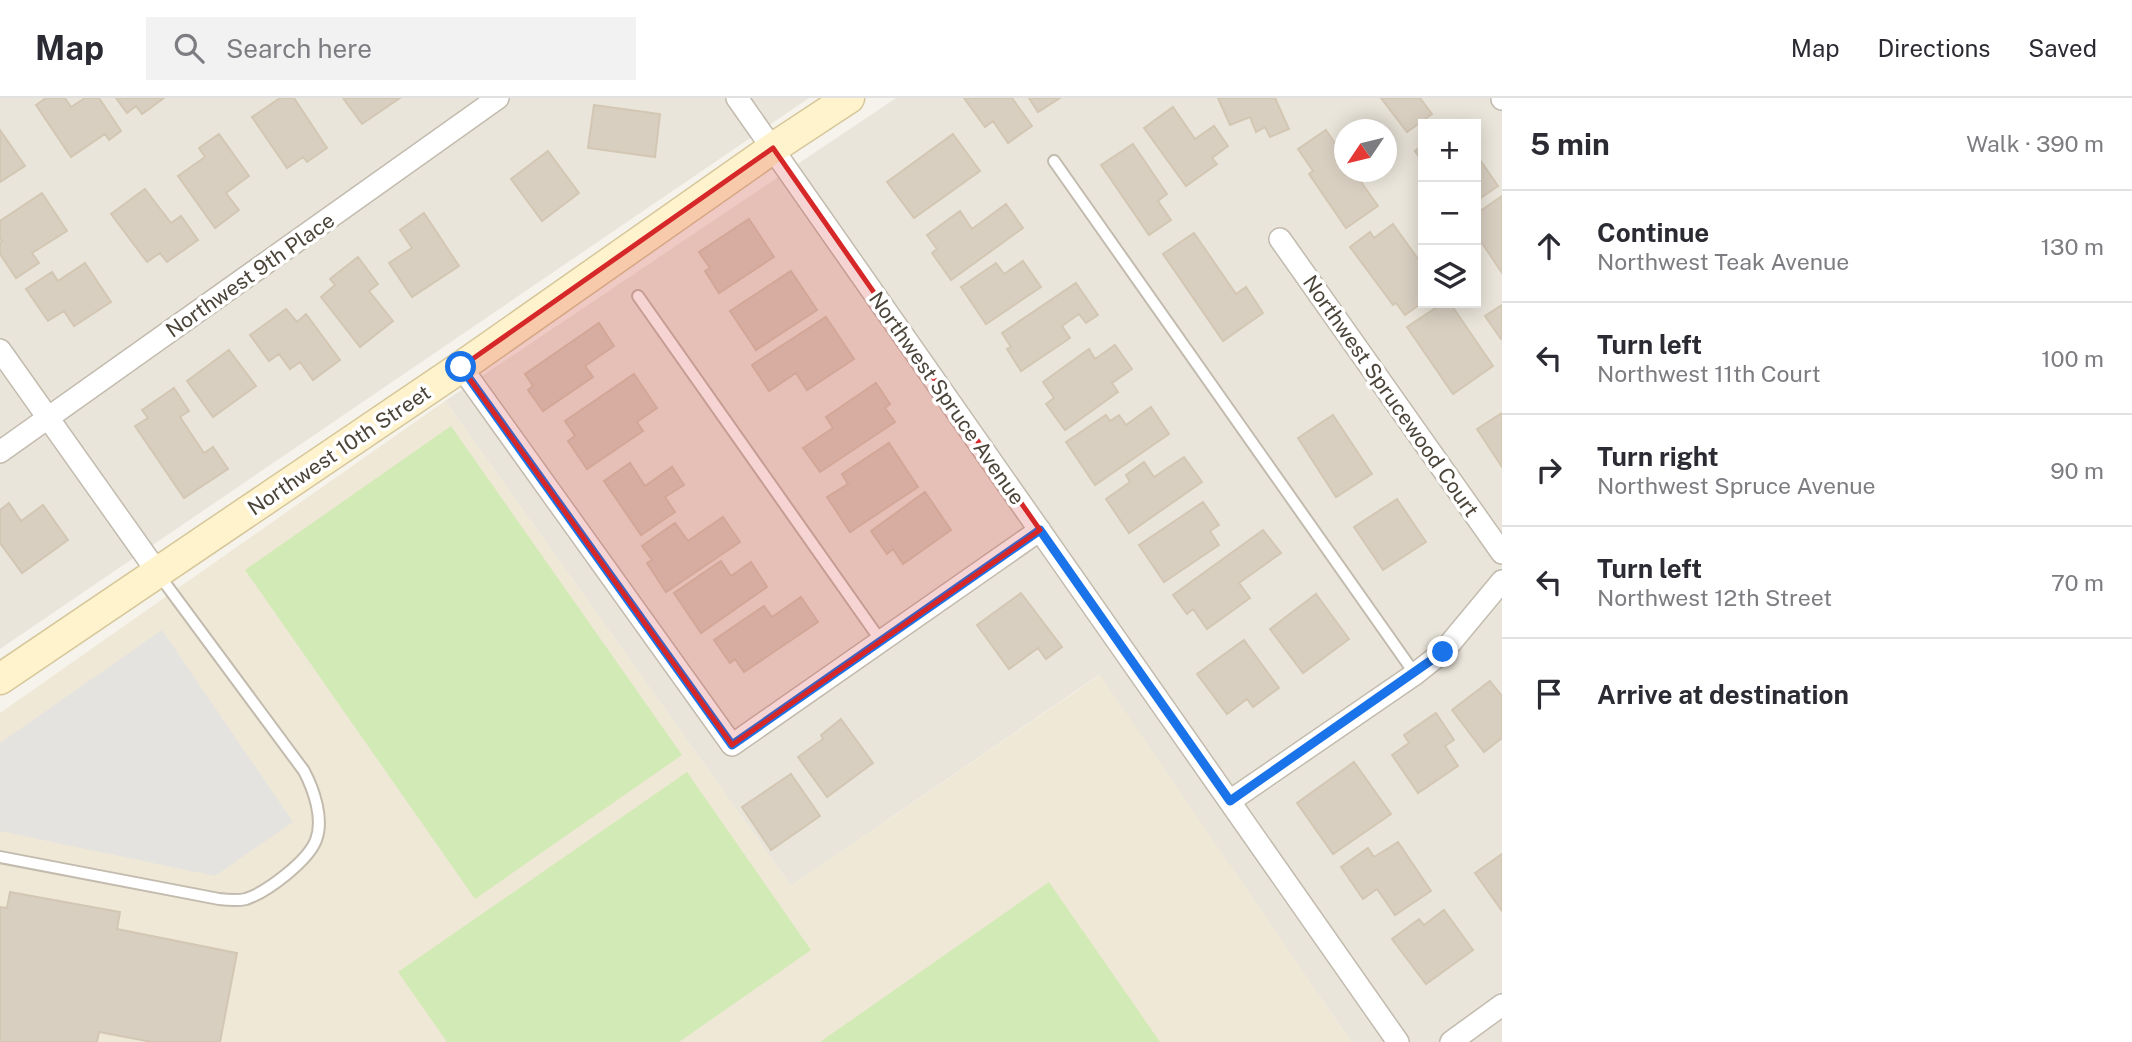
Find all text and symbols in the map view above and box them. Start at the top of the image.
search box [146,17,636,80]
text: Map [35,29,104,67]
icon: search [170,29,208,67]
text: Search here [226,33,372,64]
text: Map [1791,34,1840,62]
text: Directions [1878,34,1990,62]
text: Saved [2028,34,2097,62]
north arrow [1334,119,1397,182]
map controls [1418,119,1481,308]
button: + [1418,119,1481,182]
text: 5 min [1530,126,1610,162]
text: Walk · 390 m [1966,130,2104,157]
button: − [1418,182,1481,245]
street label: Northwest 9th Place [161,207,339,343]
text: Continue [1597,217,1709,248]
icon: ahead [1530,227,1568,265]
text: 130 m [2041,233,2104,260]
button: layers [1418,245,1481,308]
text: Northwest Teak Avenue [1597,248,1849,275]
street label: Northwest Sprucewood Court [1298,270,1484,522]
street label: Northwest Spruce Avenue [864,287,1030,509]
text: Turn left [1597,329,1702,360]
icon: left [1530,339,1568,377]
text: 100 m [2041,345,2104,372]
route start [445,351,476,382]
text: Northwest 11th Court [1597,360,1821,387]
street label: Northwest 10th Street [243,379,435,521]
text: Turn right [1597,441,1719,472]
icon: right [1530,451,1568,489]
text: 90 m [2050,457,2104,484]
text: Northwest Spruce Avenue [1597,472,1876,499]
text: Turn left [1597,553,1702,584]
icon: left [1530,563,1568,601]
text: 70 m [2051,569,2104,596]
text: Northwest 12th Street [1597,584,1832,611]
route end [1427,636,1458,667]
icon: arrive [1530,675,1568,713]
text: Arrive at destination [1597,679,1849,710]

